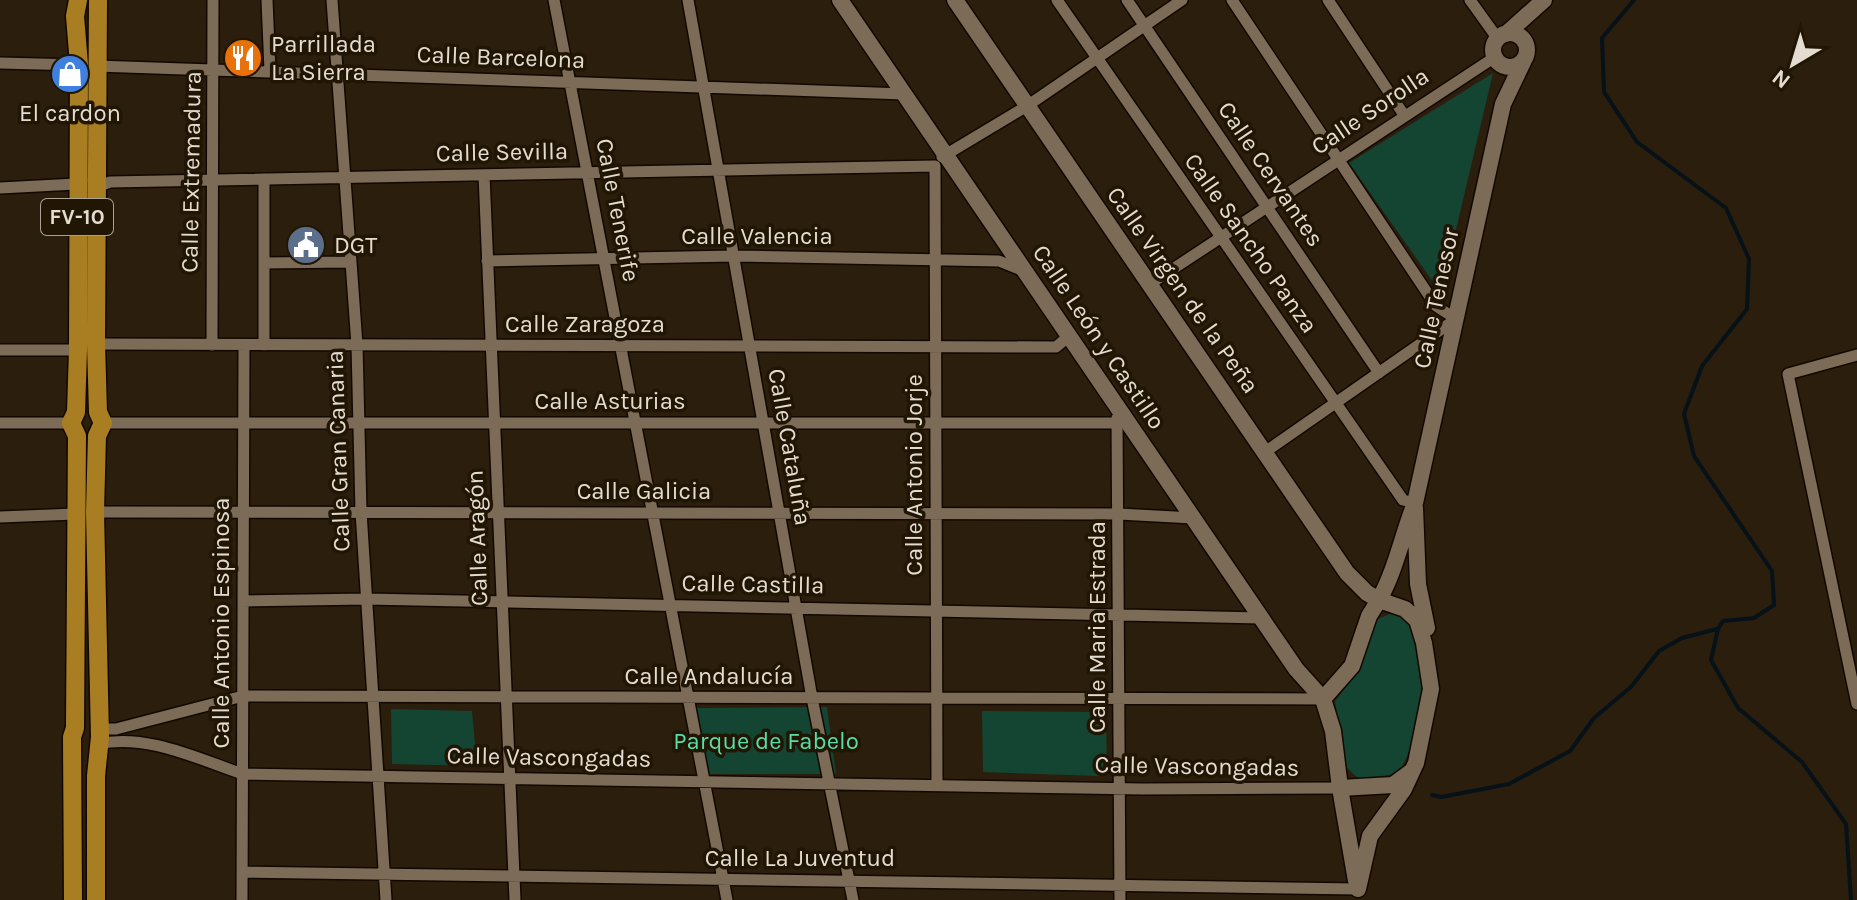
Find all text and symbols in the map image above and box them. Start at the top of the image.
north arrow [1753,24,1833,104]
place label: Parrillada La Sierra [271,30,376,86]
restaurant icon: Parrillada La Sierra [222,37,264,79]
street label: Calle Barcelona [416,40,586,74]
shop icon: El cardon [49,53,91,95]
street label: Calle Sorolla [1306,62,1434,160]
text: N [1767,64,1796,94]
street label: Calle Extremadura [175,71,207,273]
street label: Calle Cervantes [1212,96,1330,252]
place label: El cardon [19,99,121,127]
street label: Calle Tenerife [590,136,646,284]
street label: Calle Sevilla [436,137,568,167]
street label: Calle Sancho Panza [1178,148,1324,338]
street label: Calle Virgen de la Peña [1101,181,1265,399]
road number: FV-10 [41,199,113,235]
street label: Calle Valencia [681,222,833,250]
public building icon: DGT [285,224,327,266]
street label: Calle Tenesor [1407,225,1465,371]
place label: DGT [334,231,377,259]
street label: Calle León y Castillo [1027,239,1171,435]
street label: Calle Zaragoza [505,310,665,338]
street label: Calle Gran Canaria [320,350,356,552]
street label: Calle Cataluña [762,367,818,527]
street label: Calle Antonio Jorje [900,374,928,576]
street label: Calle Asturias [535,387,686,415]
street label: Calle Aragón [461,469,493,607]
street label: Calle Galicia [577,477,711,505]
street label: Calle Antonio Espinosa [207,498,235,748]
street label: Calle Maria Estrada [1083,521,1111,733]
street label: Calle Castilla [681,569,825,599]
street label: Calle Andalucía [624,662,794,690]
park label: Parque de Fabelo [673,727,859,755]
street label: Calle Vascongadas [446,741,652,773]
street label: Calle Vascongadas [1094,750,1300,782]
street label: Calle La Juventud [705,844,895,872]

